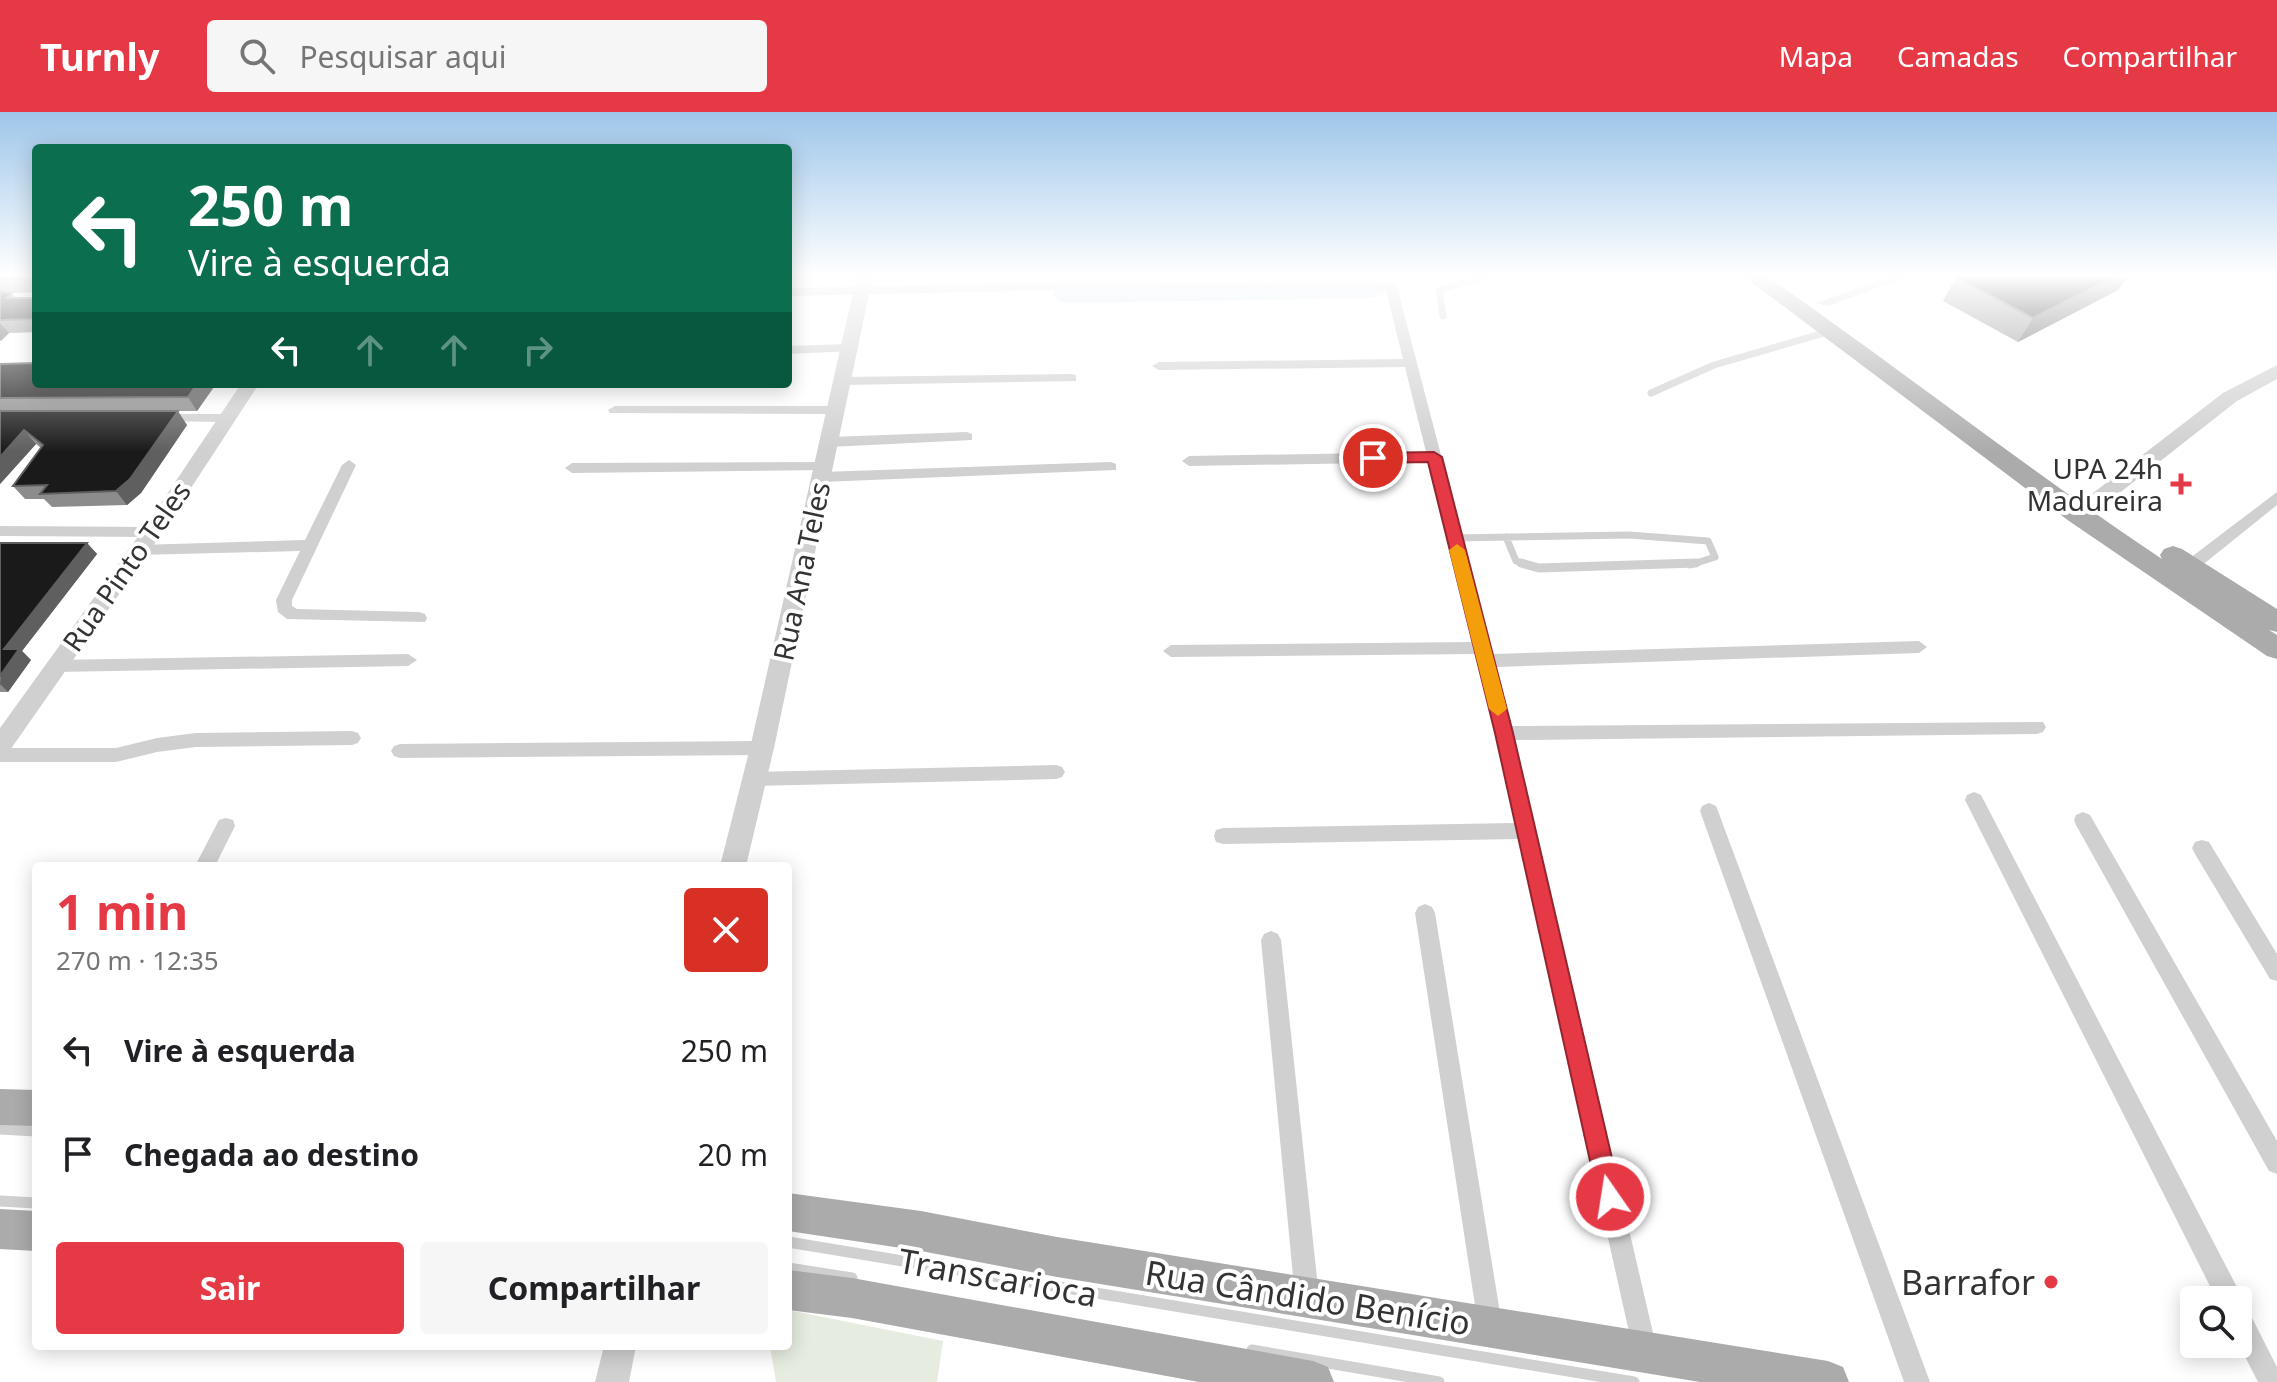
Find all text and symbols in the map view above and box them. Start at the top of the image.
search box [207,20,767,92]
text: Turnly [40,30,159,82]
icon: search [235,34,279,78]
text: Pesquisar aqui [299,36,507,77]
text: Mapa [1779,37,1853,75]
text: Camadas [1897,37,2019,75]
text: Compartilhar [2063,37,2237,75]
text: 250 m [188,166,353,242]
icon: left [56,176,160,280]
text: Vire à esquerda [188,238,451,287]
icon: left [264,328,308,372]
icon: ahead [348,328,392,372]
icon: ahead [432,328,476,372]
icon: right [516,328,560,372]
pin [1339,424,1407,492]
icon: arrive [1351,436,1395,480]
place label: UPA 24h Madureira [2027,449,2163,519]
street label: Rua Pinto Teles [53,473,199,659]
marker: UPA 24h Madureira [2170,473,2192,495]
street label: Rua Ana Teles [764,478,838,664]
text: 1 min [56,879,188,944]
button: close [684,888,768,972]
text: 270 m · 12:35 [56,942,219,978]
icon: left [56,1028,100,1072]
text: Vire à esquerda [124,1030,356,1071]
text: 250 m [681,1030,768,1071]
icon: arrive [56,1132,100,1176]
text: Chegada ao destino [124,1134,419,1175]
text: 20 m [698,1134,768,1175]
position arrow [1568,1155,1652,1239]
street label: Transcarioca [895,1237,1101,1317]
button: Sair [56,1242,404,1334]
button: Compartilhar [420,1242,768,1334]
street label: Rua Cândido Benício [1142,1249,1474,1345]
place label: Barrafor [1901,1259,2035,1305]
marker: Barrafor [2042,1273,2060,1291]
map controls [2180,1286,2252,1358]
button: search [2180,1286,2252,1358]

